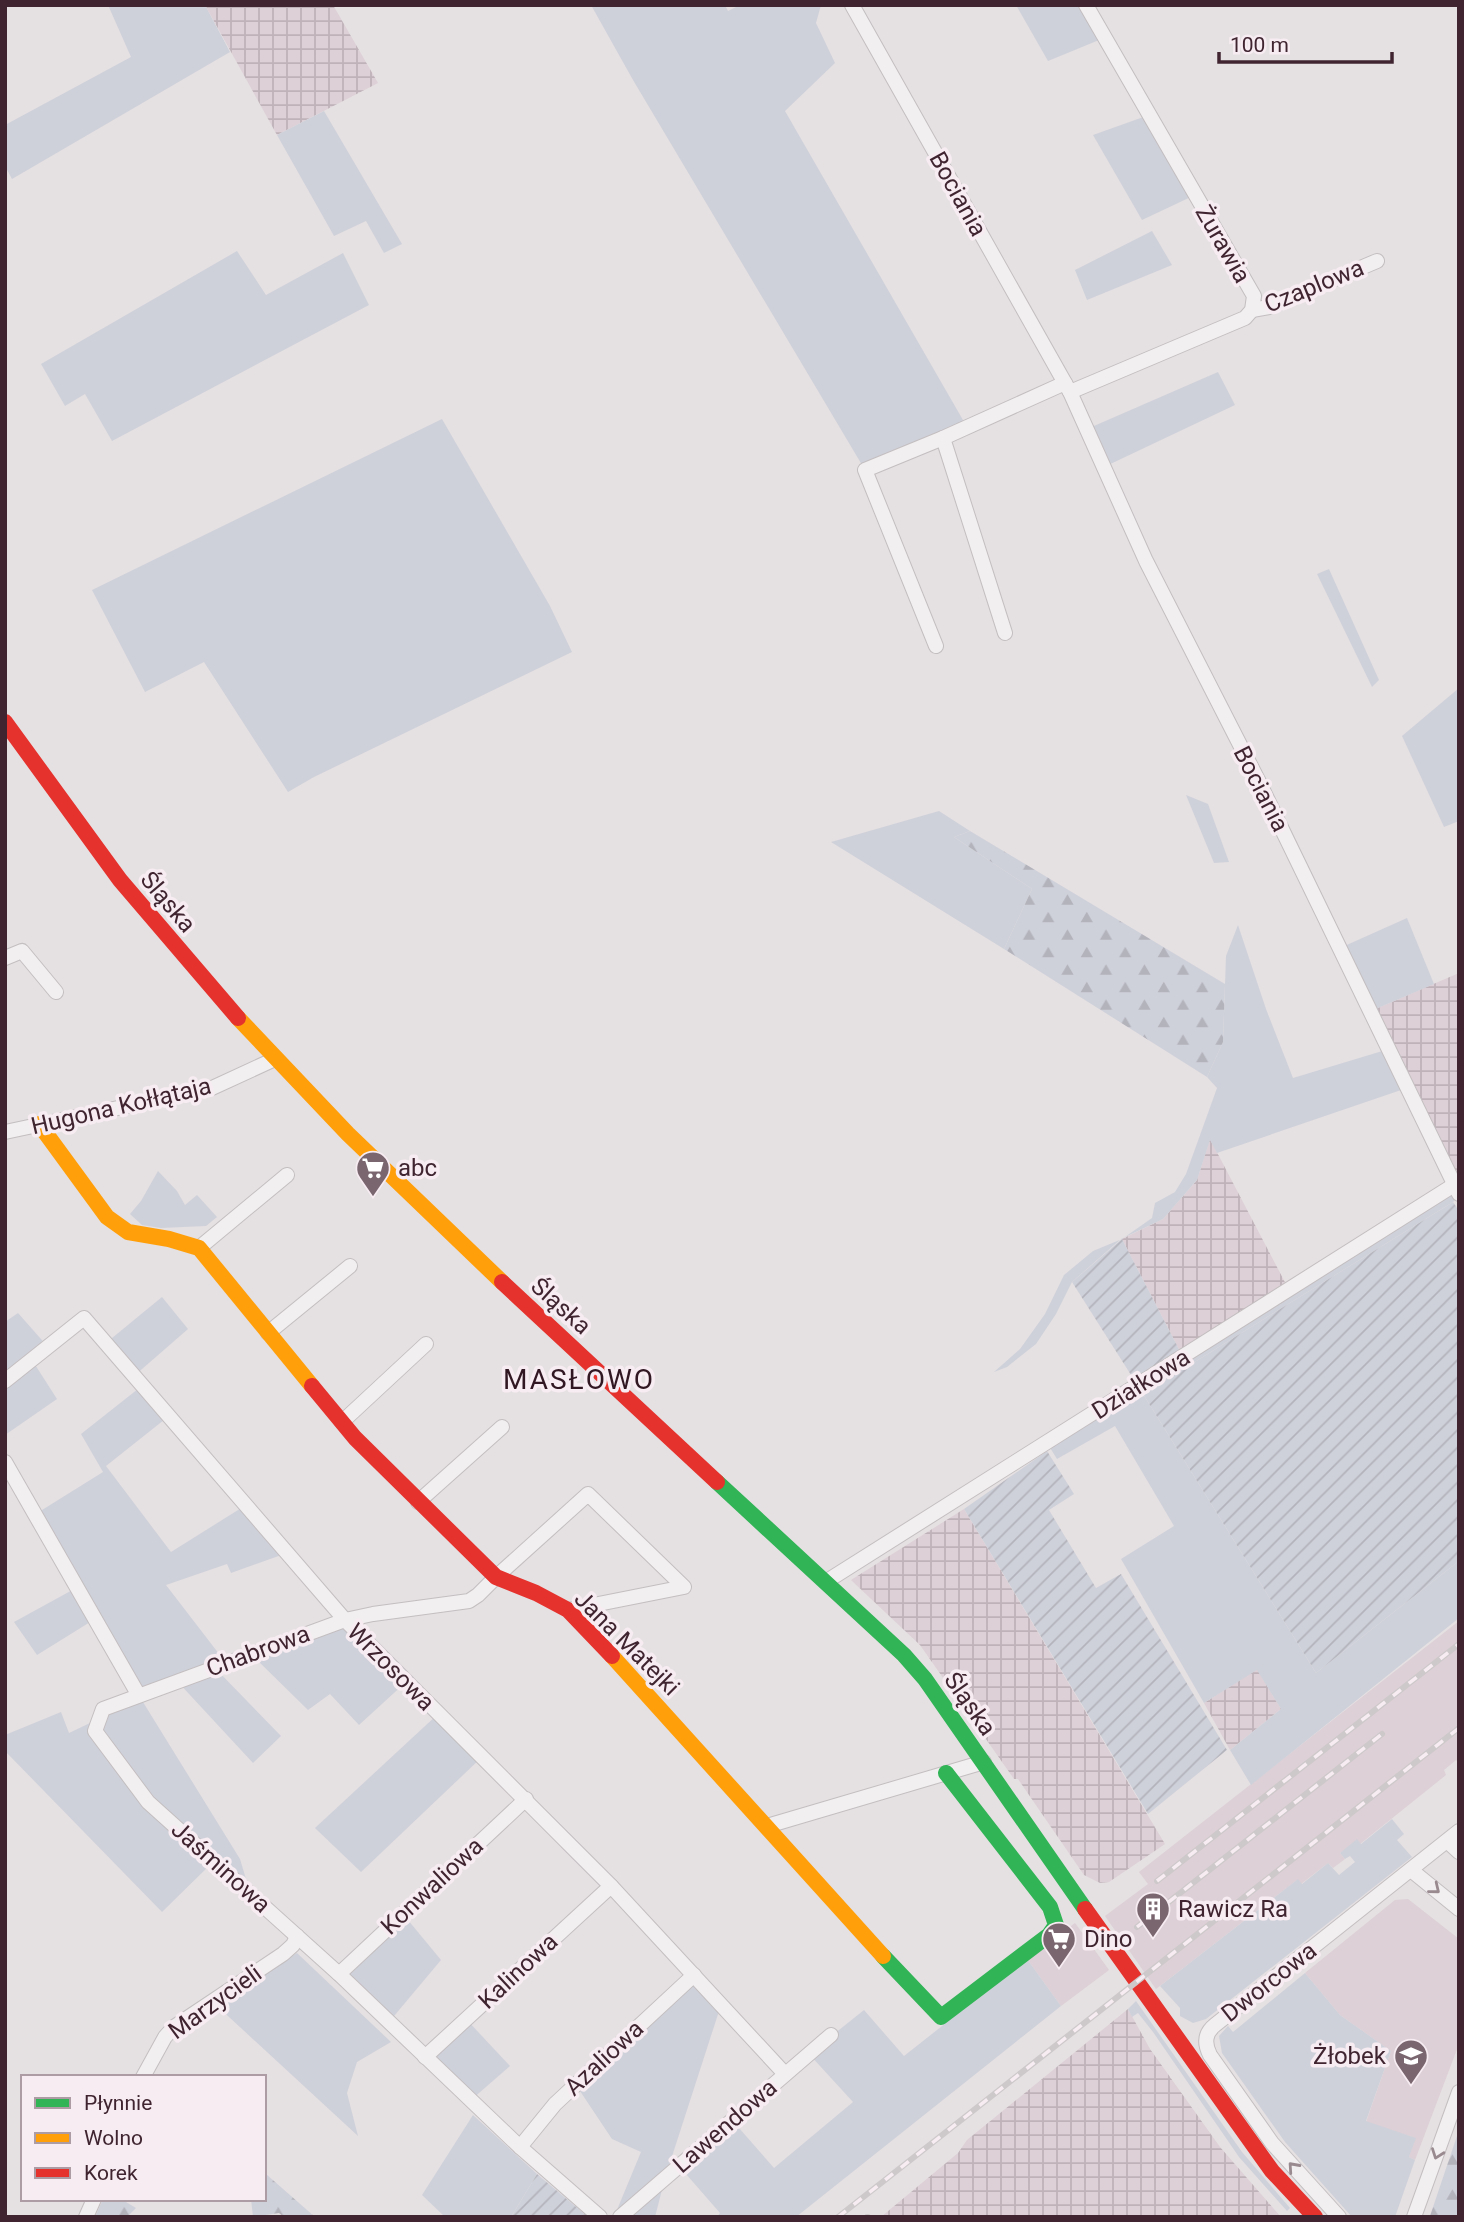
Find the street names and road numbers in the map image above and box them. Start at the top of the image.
street label: Bociania [923,147,993,241]
street label: Żurawia [1190,200,1256,288]
street label: Czaplowa [1260,253,1368,319]
street label: Bociania [1228,742,1294,836]
street label: Śląska [135,866,201,938]
street label: Hugona Kołłątaja [28,1072,214,1140]
street label: Śląska [525,1272,597,1340]
street label: Działkowa [1087,1343,1195,1425]
street label: Jana Matejki [569,1585,685,1701]
street label: Wrzosowa [342,1618,440,1716]
street label: Chabrowa [202,1619,314,1683]
street label: Śląska [938,1667,1002,1741]
street label: Jaśminowa [166,1815,276,1919]
street label: Konwaliowa [375,1832,489,1940]
street label: Kalinowa [473,1927,563,2015]
street label: Dworcowa [1216,1936,1322,2028]
street label: Marzycieli [163,1959,267,2045]
street label: Azaliowa [559,2015,649,2101]
street label: Lawendowa [667,2073,783,2179]

